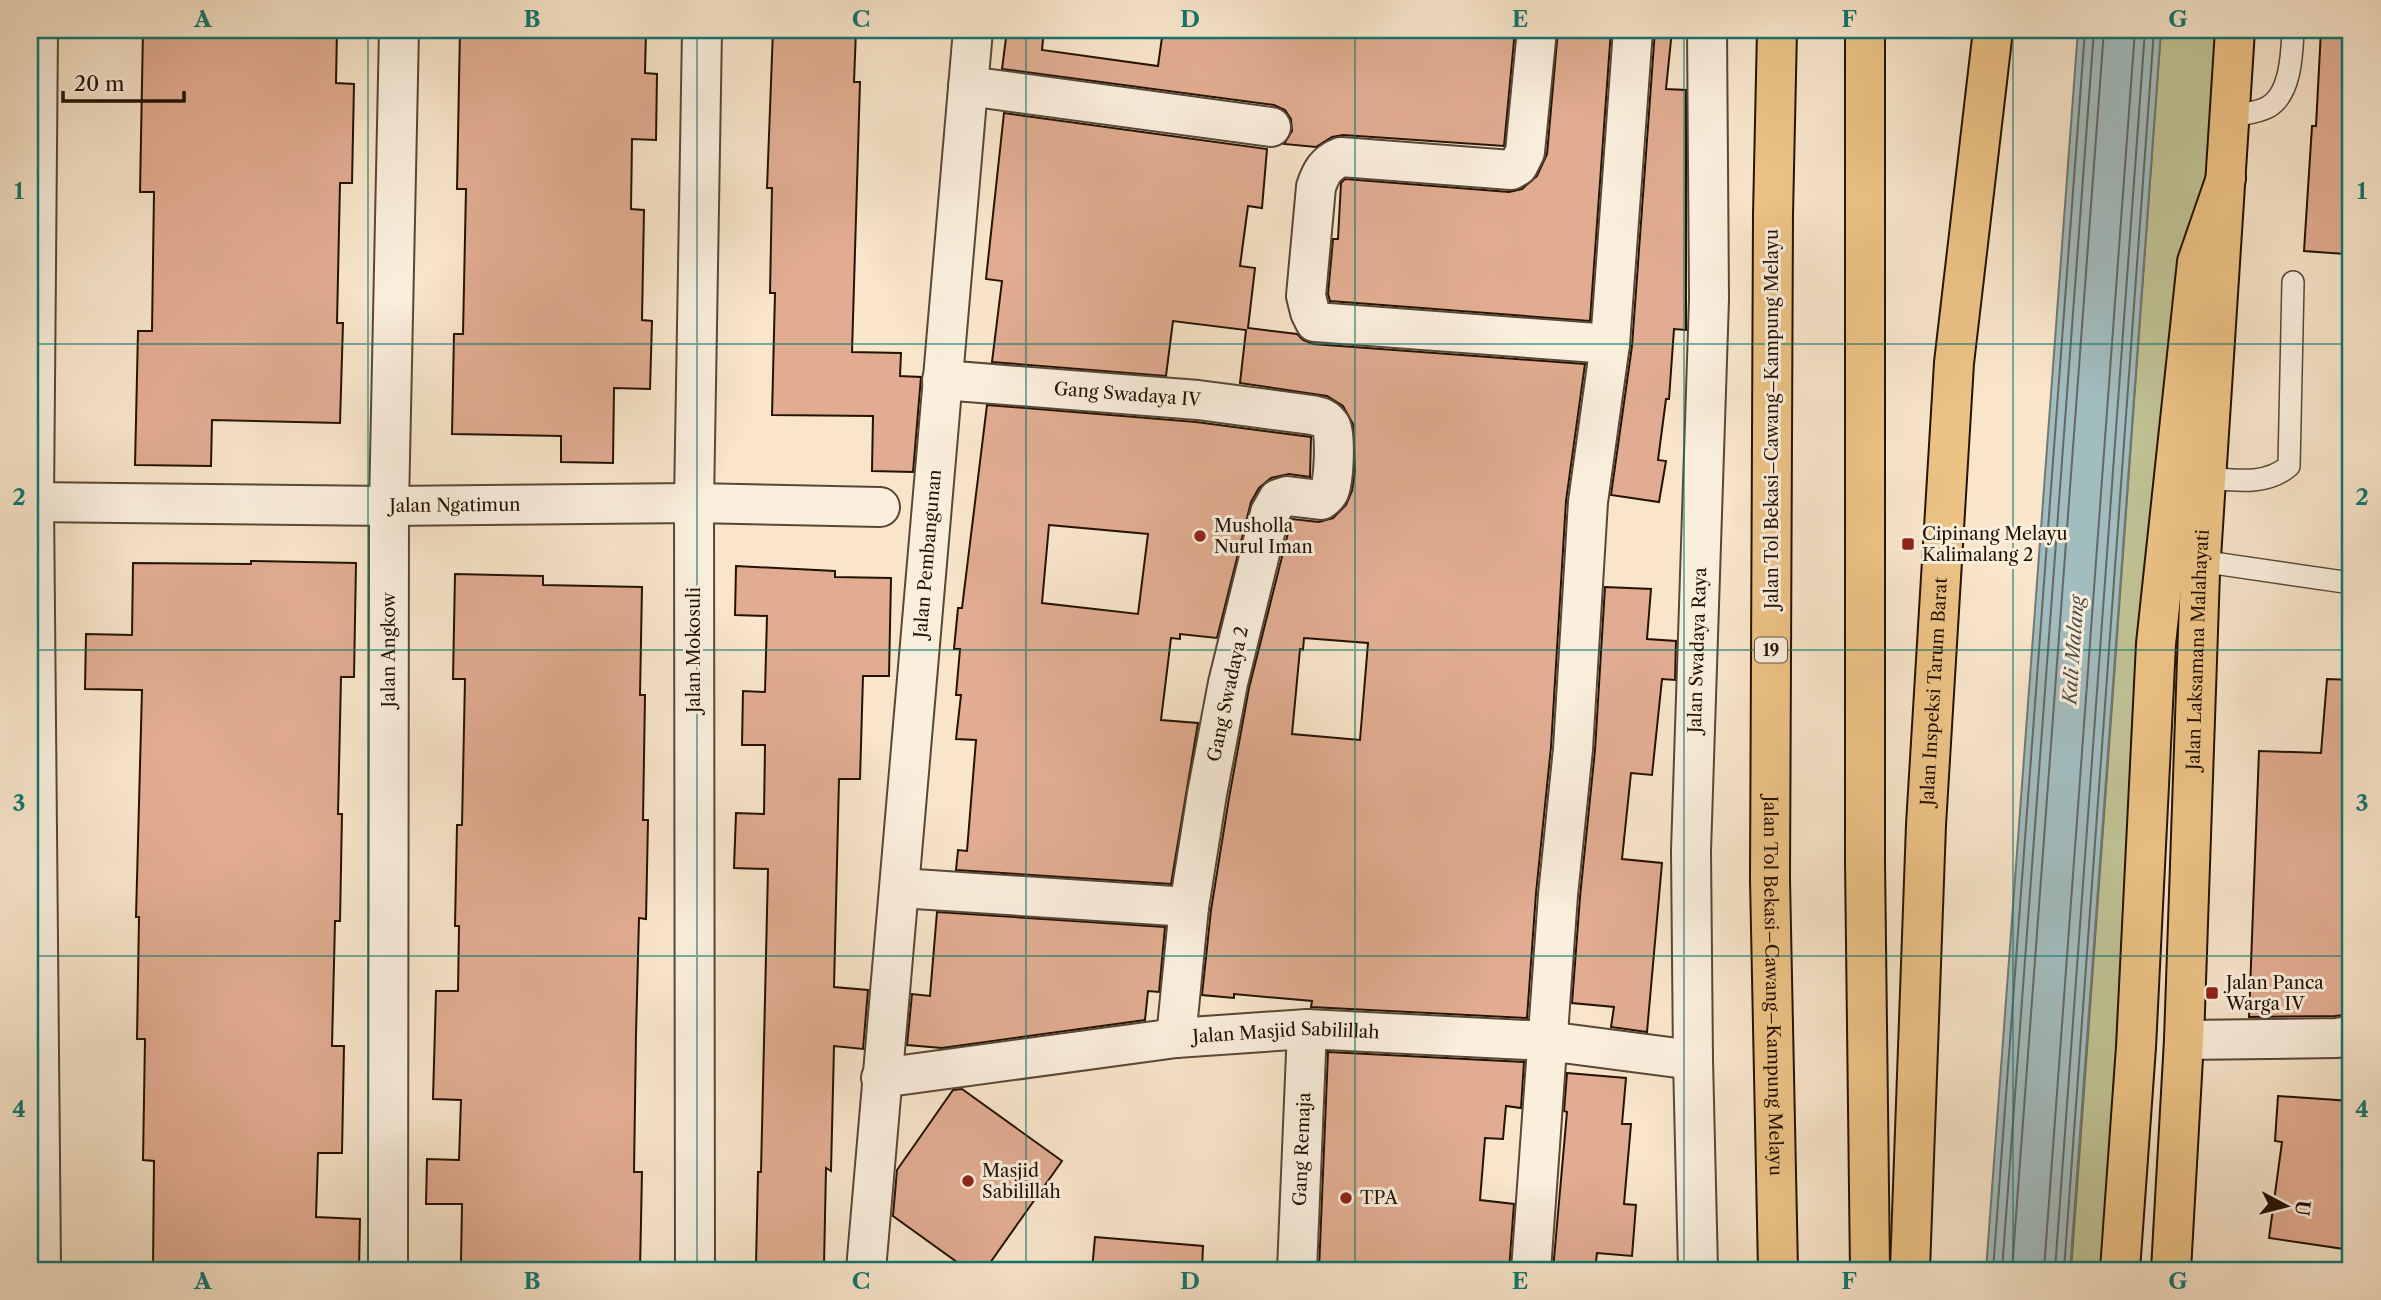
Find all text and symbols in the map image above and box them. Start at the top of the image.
text: A [193,5,213,33]
text: B [523,5,541,33]
text: C [852,5,870,33]
text: D [1180,5,1200,33]
text: E [1512,5,1528,33]
text: F [1841,5,1857,33]
text: G [2168,5,2188,33]
scale bar [63,60,184,104]
text: 20 m [74,71,125,96]
text: 1 [14,177,25,205]
text: 1 [2357,177,2368,205]
street label: Jalan Tol Bekasi–Cawang–Kampung Melayu [1761,229,1783,612]
street label: Gang Swadaya IV [1053,378,1203,411]
street label: Jalan Pembangunan [909,468,946,642]
text: 2 [12,483,26,511]
text: 2 [2355,483,2369,511]
street label: Jalan Ngatimun [386,494,521,517]
place label: Musholla Nurul Iman [1214,515,1313,558]
place label: Cipinang Melayu Kalimalang 2 [1922,523,2068,566]
marker: Musholla Nurul Iman [1192,528,1208,544]
street label: Jalan Laksamana Malahayati [2182,528,2214,773]
marker: Cipinang Melayu Kalimalang 2 [1900,536,1916,552]
street label: Jalan Swadaya Raya [1684,566,1711,737]
street label: Jalan Inspeksi Tarum Barat [1916,576,1952,809]
street label: Jalan Mokosuli [683,587,705,716]
street label: Jalan Angkow [378,591,400,711]
water label: Kali Malang [2058,593,2089,707]
street label: Gang Swadaya 2 [1203,624,1253,764]
road number: 19 [1755,638,1787,663]
text: 3 [13,789,26,817]
text: 3 [2356,789,2369,817]
street label: Jalan Tol Bekasi–Cawang–Kampung Melayu [1759,793,1787,1176]
place label: Jalan Panca Warga IV [2223,972,2324,1015]
marker: Jalan Panca Warga IV [2204,985,2220,1001]
street label: Jalan Masjid Sabilillah [1189,1018,1380,1048]
street label: Gang Remaja [1289,1091,1315,1206]
text: 4 [12,1095,26,1123]
text: 4 [2355,1095,2369,1123]
place label: Masjid Sabilillah [982,1160,1061,1203]
north arrow [2252,1170,2322,1240]
marker: Masjid Sabilillah [960,1173,976,1189]
place label: TPA [1360,1187,1398,1209]
marker: TPA [1338,1190,1354,1206]
text: U [2290,1199,2315,1218]
text: A [193,1267,213,1295]
text: B [523,1267,541,1295]
text: C [852,1267,870,1295]
text: D [1180,1267,1200,1295]
text: E [1512,1267,1528,1295]
text: F [1841,1267,1857,1295]
text: G [2168,1267,2188,1295]

